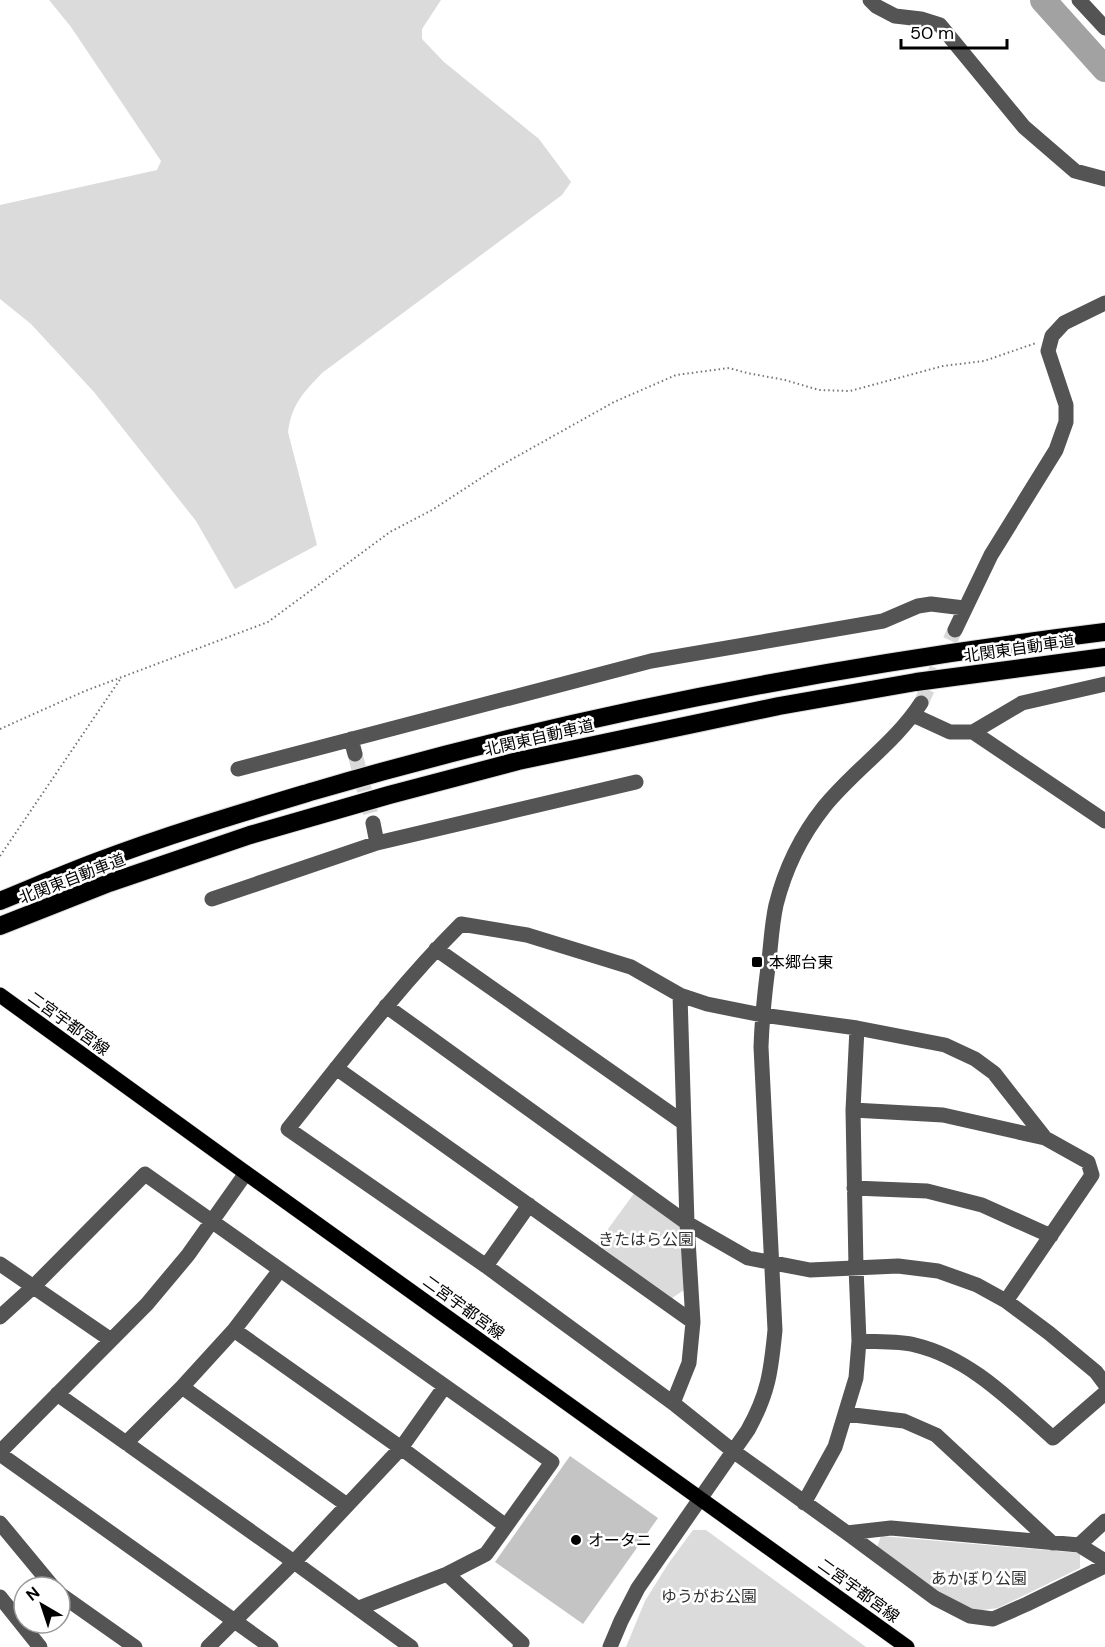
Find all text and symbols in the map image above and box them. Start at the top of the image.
scale bar [901,12,1008,50]
text: 50 m [910,21,954,45]
street label: 北関東自動車道 [962,630,1076,667]
street label: 北関東自動車道 [482,715,596,760]
street label: 北関東自動車道 [16,849,128,908]
place label: 本郷台東 [769,952,833,973]
marker: 本郷台東 [750,955,764,969]
street label: 二宮宇都宮線 [24,987,114,1060]
park label: きたはら公園 [598,1229,694,1250]
street label: 二宮宇都宮線 [419,1271,509,1344]
place label: オータニ [588,1530,652,1551]
marker: オータニ [569,1533,583,1547]
street label: 二宮宇都宮線 [814,1554,904,1627]
park label: あかぼり公園 [931,1568,1027,1589]
north arrow [12,1575,72,1635]
text: N [22,1582,44,1606]
park label: ゆうがお公園 [661,1586,757,1607]

